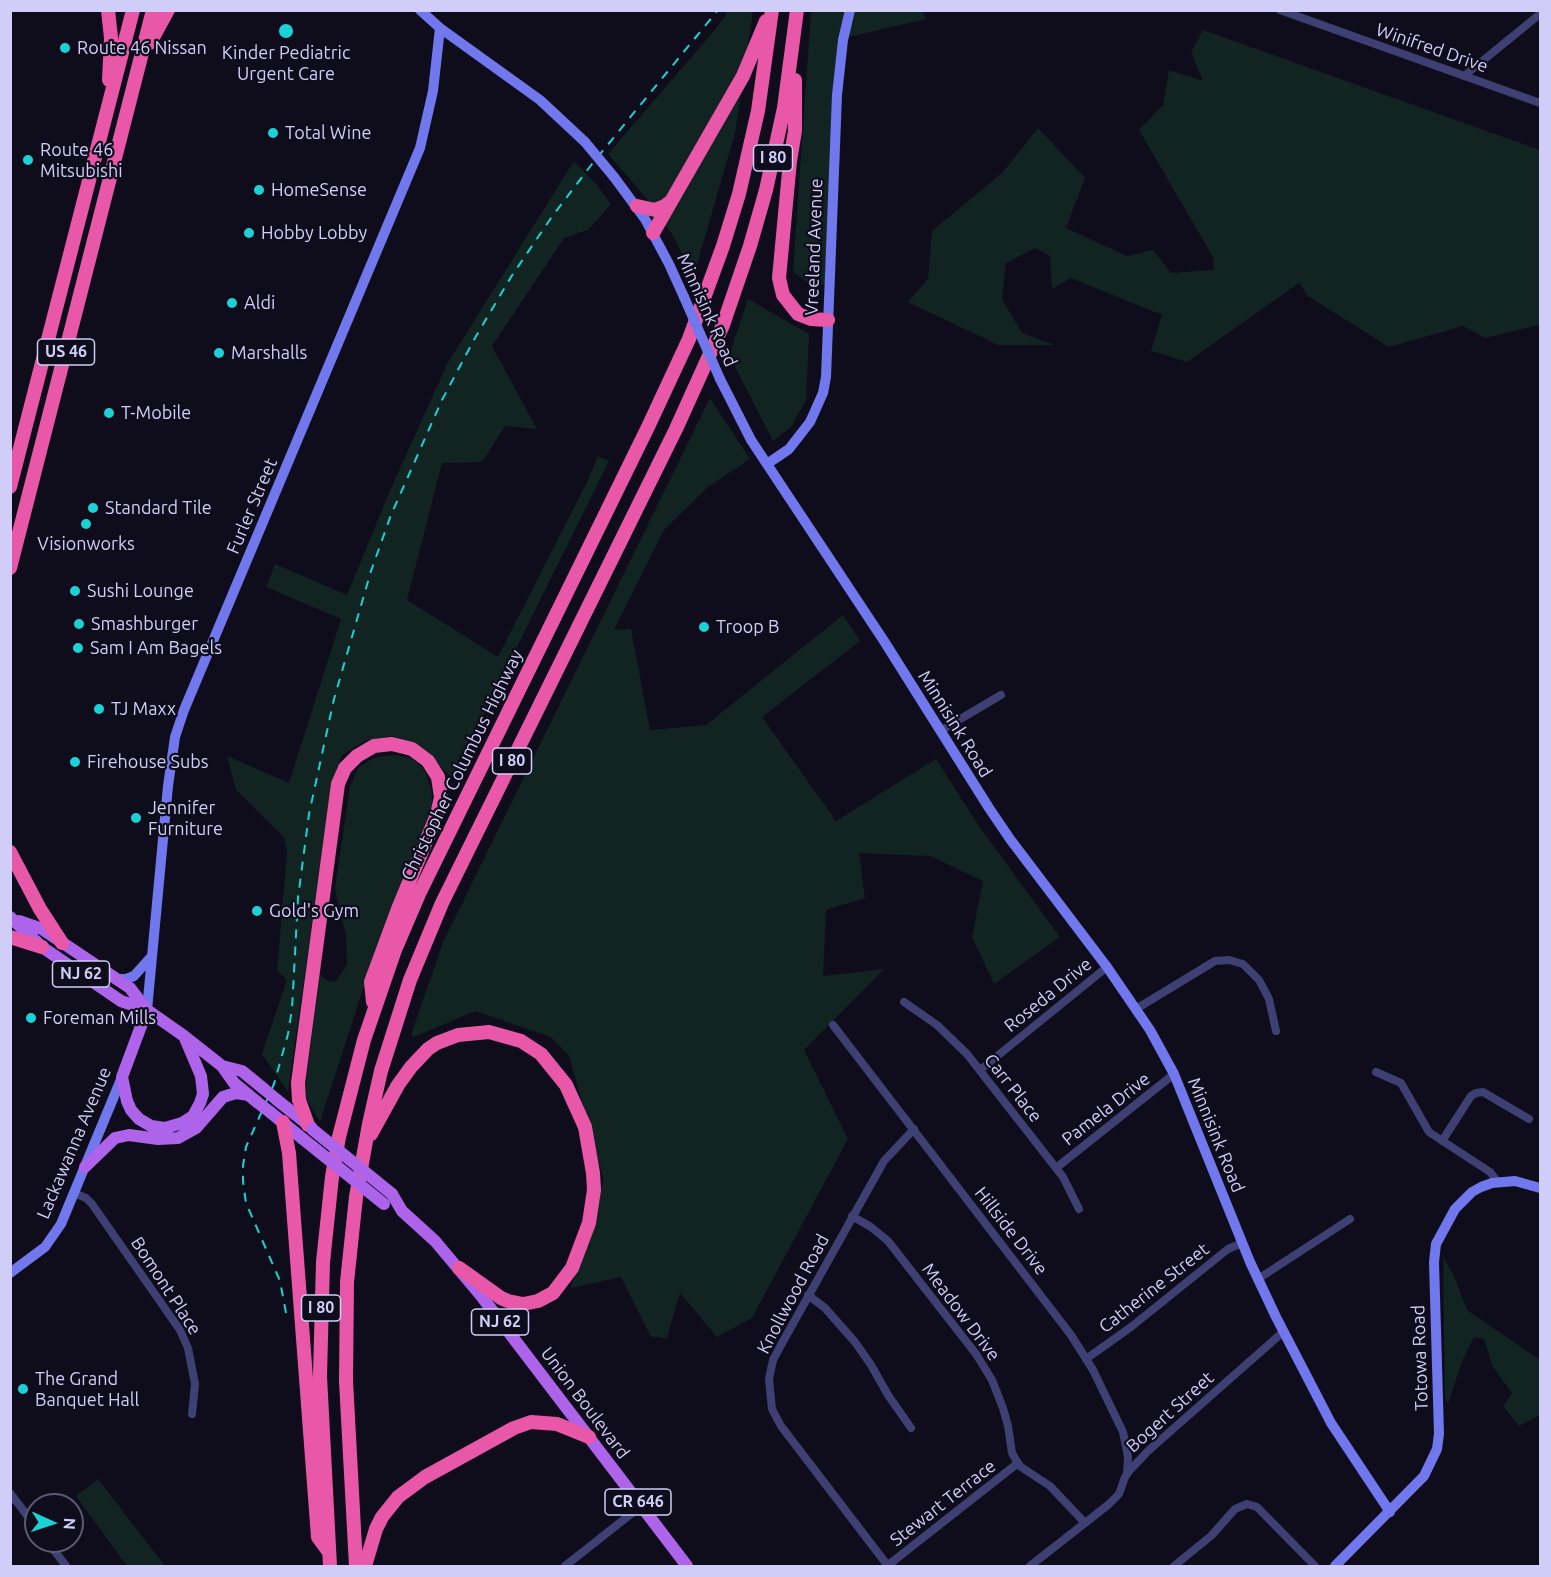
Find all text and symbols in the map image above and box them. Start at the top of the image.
street label: Winifred Drive [1373,19,1491,77]
marker: Kinder Pediatric Urgent Care [277,22,295,40]
place label: Route 46 Nissan [77,37,207,59]
marker: Route 46 Nissan [58,41,72,55]
place label: Kinder Pediatric Urgent Care [222,42,350,84]
place label: Total Wine [285,122,371,144]
marker: Total Wine [266,126,280,140]
place label: Route 46 Mitsubishi [40,139,123,182]
road number: I 80 [754,145,792,171]
marker: Route 46 Mitsubishi [21,153,35,167]
street label: Vreeland Avenue [801,178,827,316]
place label: HomeSense [271,179,367,201]
marker: HomeSense [252,183,266,197]
place label: Hobby Lobby [261,222,367,244]
marker: Hobby Lobby [242,226,256,240]
street label: Minnisink Road [672,250,742,370]
place label: Aldi [244,292,275,314]
marker: Aldi [225,296,239,310]
road number: US 46 [38,339,94,365]
place label: Marshalls [231,342,307,364]
marker: Marshalls [212,346,226,360]
place label: T-Mobile [121,402,191,424]
marker: T-Mobile [102,406,116,420]
street label: Furler Street [222,455,282,557]
place label: Standard Tile [105,497,212,519]
marker: Standard Tile [86,501,100,515]
marker: Visionworks [79,517,93,531]
place label: Visionworks [37,533,135,555]
place label: Sushi Lounge [87,580,194,602]
marker: Sushi Lounge [68,584,82,598]
place label: Smashburger [91,613,198,635]
place label: Troop B [716,616,779,638]
marker: Smashburger [72,617,86,631]
marker: Troop B [697,620,711,634]
place label: Sam I Am Bagels [90,637,222,659]
marker: Sam I Am Bagels [71,641,85,655]
street label: Christopher Columbus Highway [397,646,527,884]
street label: Minnisink Road [913,666,997,782]
place label: TJ Maxx [111,698,176,720]
marker: TJ Maxx [92,702,106,716]
road number: I 80 [492,748,532,774]
place label: Firehouse Subs [87,751,209,773]
marker: Firehouse Subs [68,755,82,769]
place label: Jennifer Furniture [148,797,223,840]
marker: Jennifer Furniture [129,811,143,825]
place label: Gold's Gym [269,900,359,922]
marker: Gold's Gym [250,904,264,918]
street label: Roseda Drive [1000,953,1096,1037]
road number: NJ 62 [52,961,110,987]
place label: Foreman Mills [43,1007,156,1029]
marker: Foreman Mills [24,1011,38,1025]
street label: Carr Place [980,1049,1046,1127]
street label: Lackawanna Avenue [32,1064,116,1222]
street label: Pamela Drive [1058,1068,1154,1150]
street label: Minnisink Road [1183,1074,1249,1196]
street label: Hillside Drive [970,1183,1052,1279]
street label: Knollwood Road [752,1231,834,1357]
street label: Bomont Place [126,1233,206,1339]
street label: Catherine Street [1095,1238,1213,1338]
street label: Meadow Drive [917,1259,1005,1365]
road number: I 80 [302,1295,340,1321]
street label: Totowa Road [1407,1305,1433,1411]
road number: NJ 62 [472,1309,528,1335]
street label: Union Boulevard [536,1343,634,1463]
street label: Bogert Street [1122,1367,1218,1457]
place label: The Grand Banquet Hall [35,1368,139,1410]
marker: The Grand Banquet Hall [16,1382,30,1396]
street label: Stewart Terrace [886,1455,1000,1551]
road number: CR 646 [605,1489,671,1515]
north arrow [24,1493,84,1553]
text: N [61,1517,79,1530]

